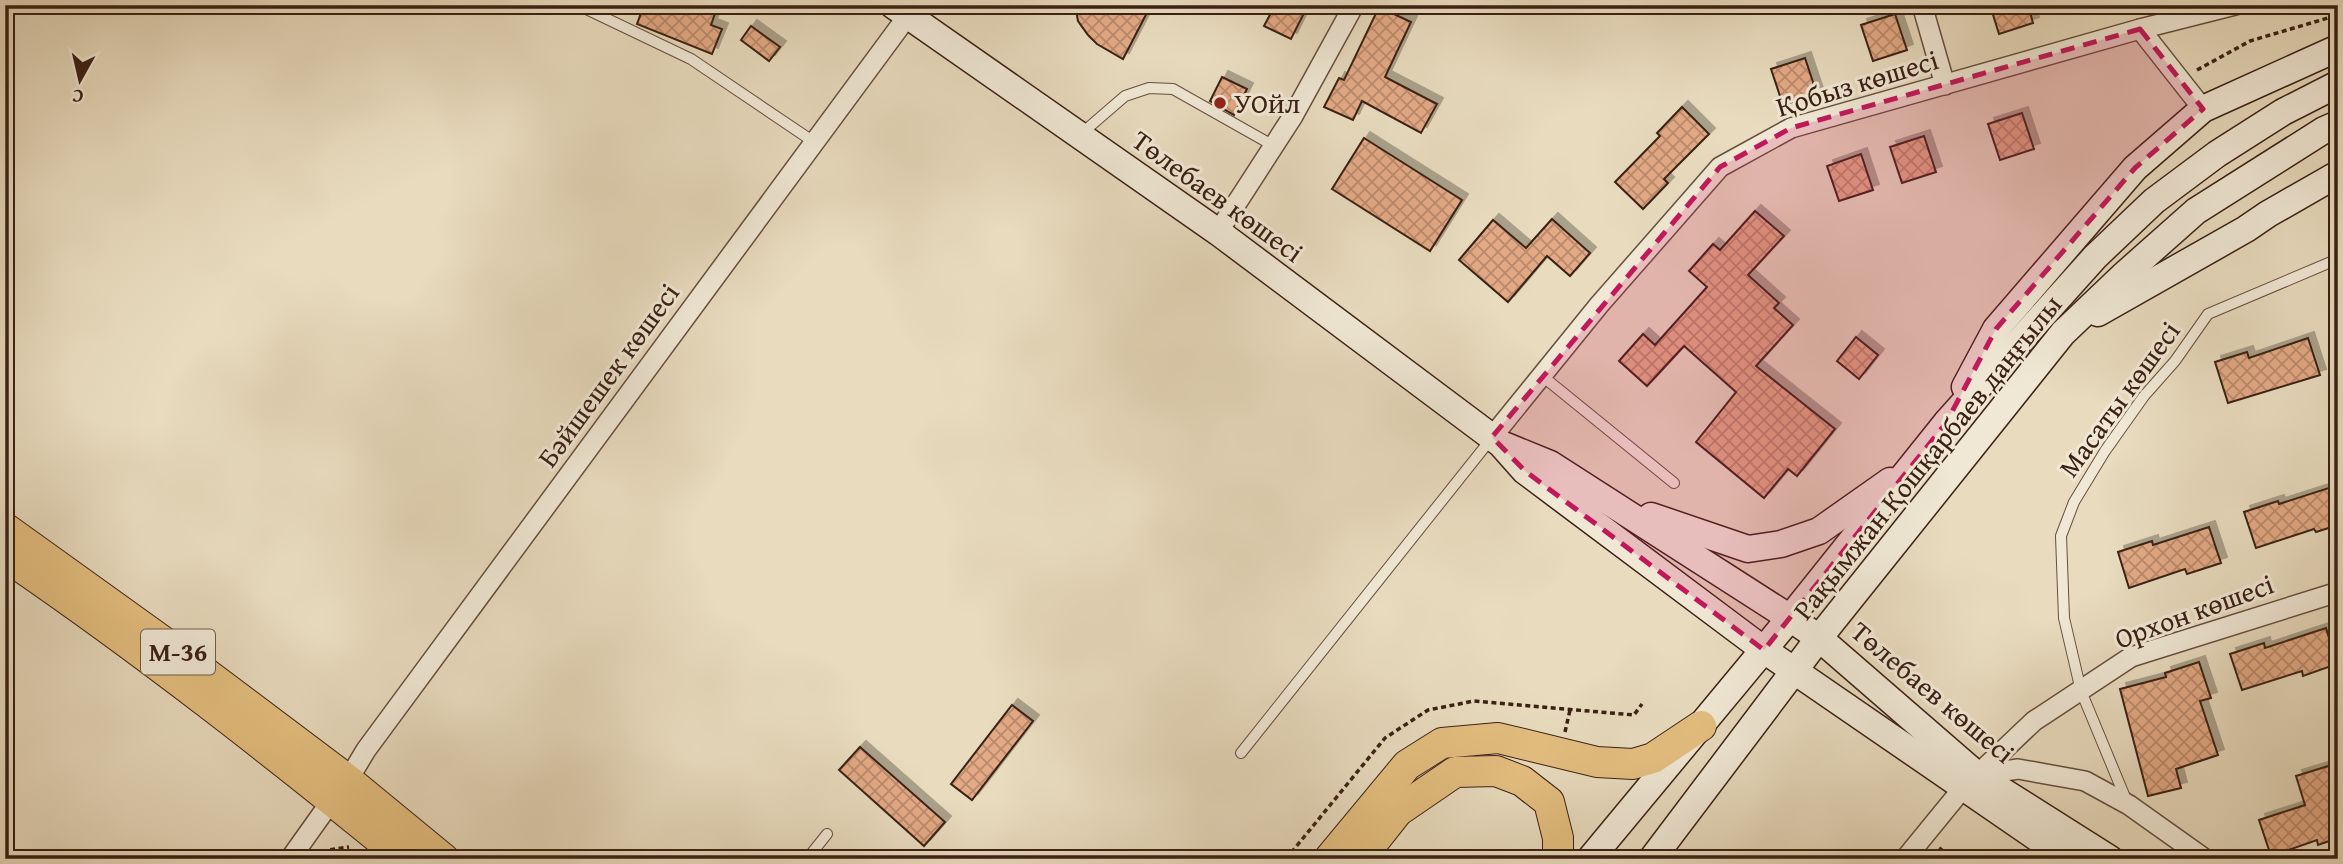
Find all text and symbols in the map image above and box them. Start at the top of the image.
street label: Қобыз көшесі [1771,38,1943,127]
north arrow [46,46,116,116]
text: С [70,82,85,111]
place label: УОйл [1234,82,1300,123]
marker: УОйл [1212,95,1228,111]
street label: Төлебаев көшесі [1124,119,1312,272]
street label: Бәйшешек көшесі [527,274,688,475]
street label: Рақымжан Қошқарбаев даңғылы [1782,285,2071,628]
street label: Масаты көшесі [2048,312,2189,485]
street label: Орхон көшесі [2109,563,2279,658]
street label: Төлебаев көшесі [1842,611,2024,773]
road number: M-36 [141,630,215,674]

